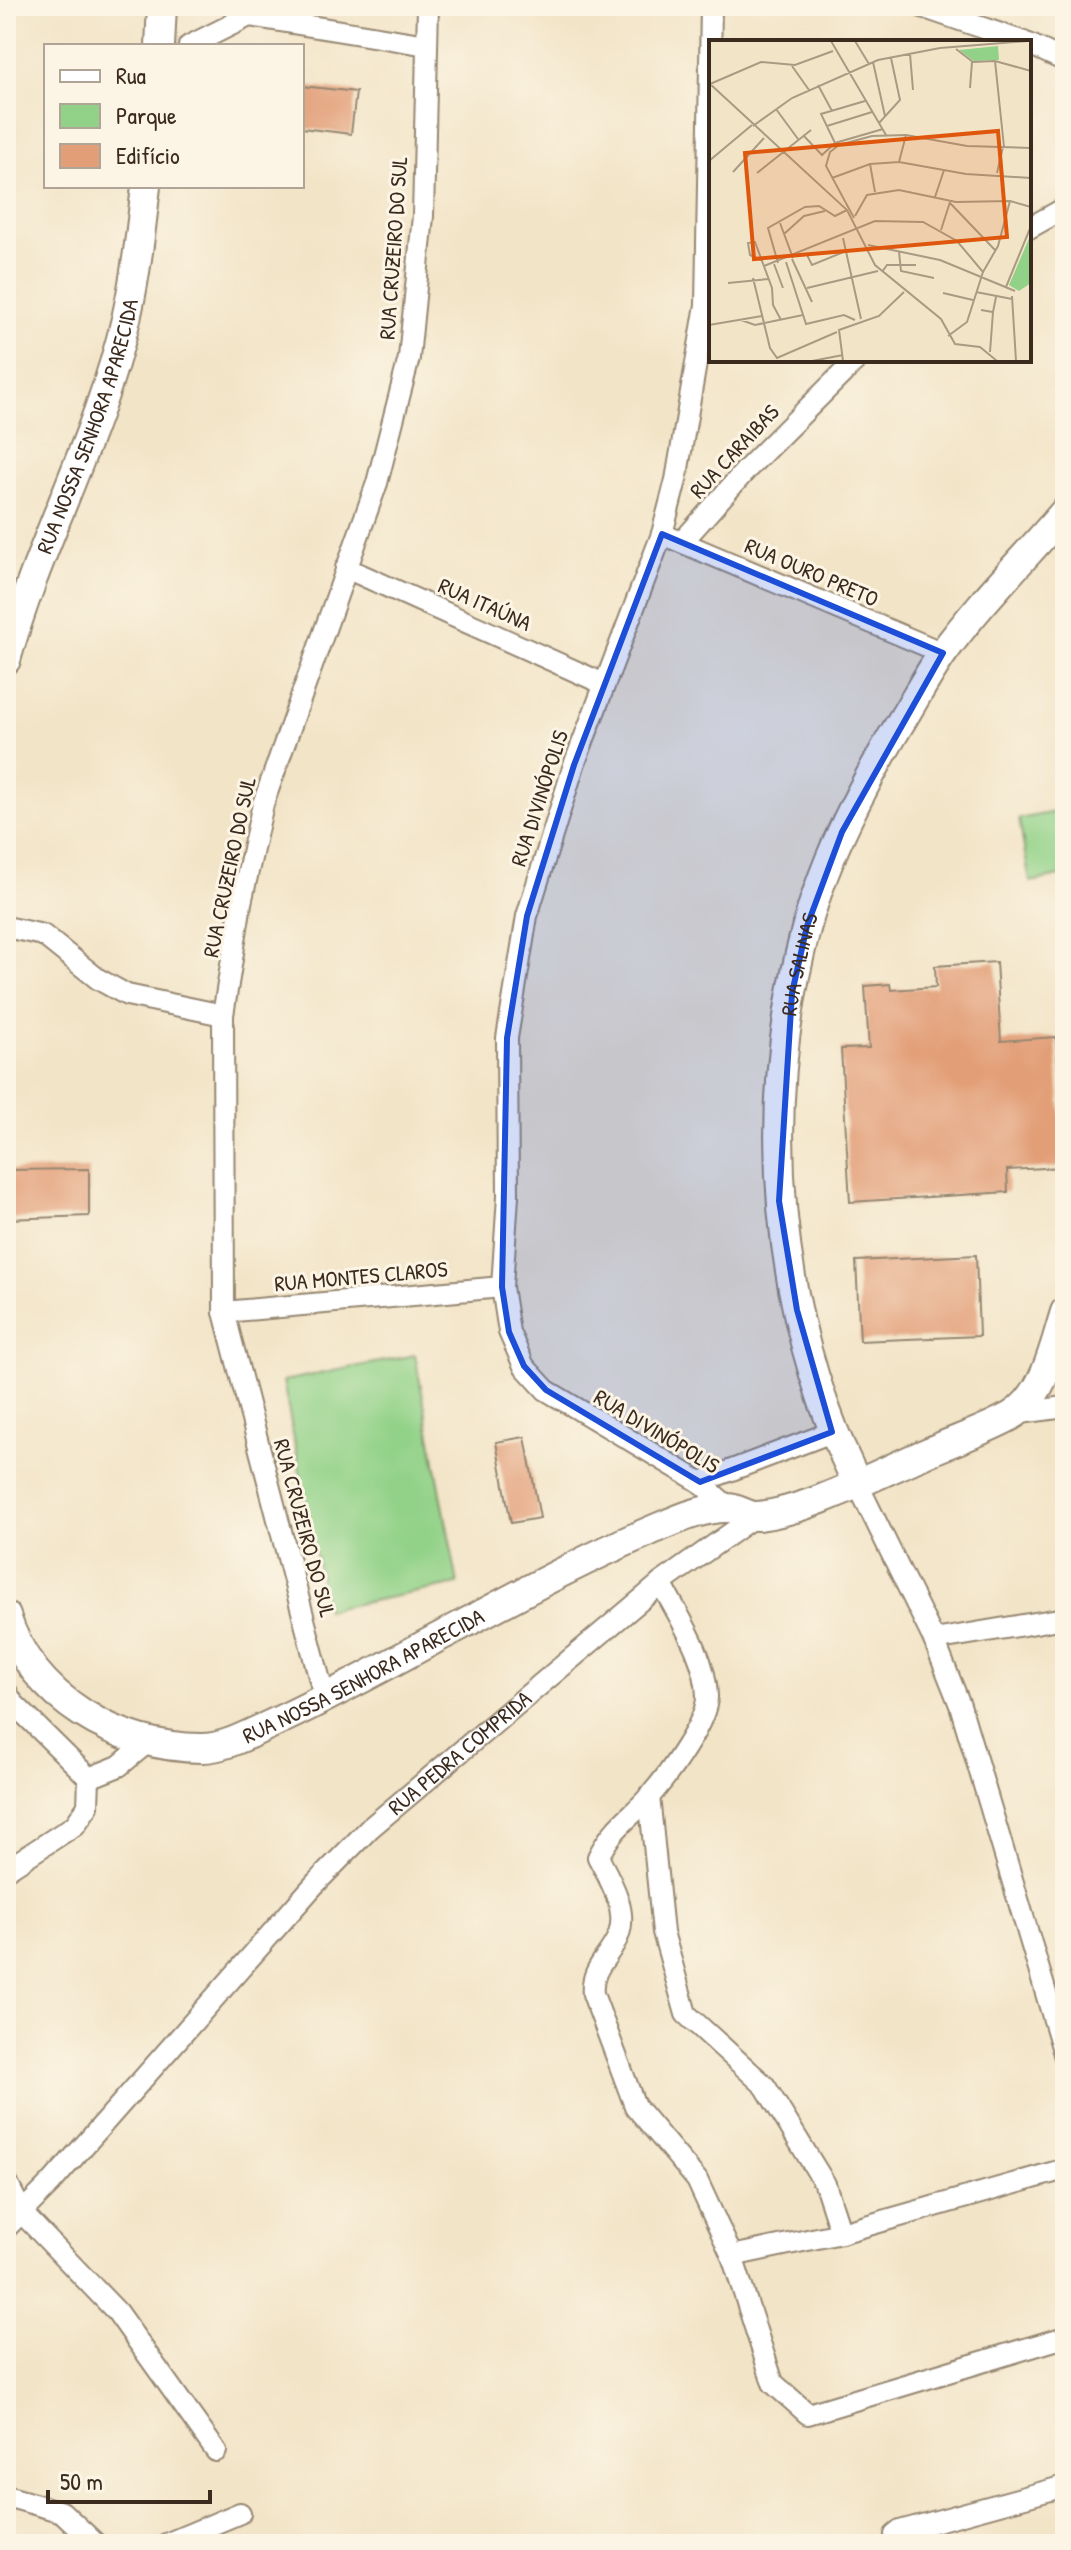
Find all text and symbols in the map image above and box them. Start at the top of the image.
inset map [709,40,1031,362]
legend [44,44,304,188]
text: Rua [116,59,146,91]
text: Parque [116,99,177,131]
text: Edifício [116,139,180,171]
street label: RUA CRUZEIRO DO SUL [372,155,414,341]
street label: RUA NOSSA SENHORA APARECIDA [29,296,145,558]
street label: RUA CARAIBAS [683,397,785,505]
street label: RUA OURO PRETO [741,530,883,614]
street label: RUA ITAÚNA [434,570,536,638]
street label: RUA DIVINÓPOLIS [503,726,575,870]
street label: RUA CRUZEIRO DO SUL [195,774,263,960]
street label: RUA SALINAS [773,909,825,1018]
street label: RUA MONTES CLAROS [273,1254,449,1298]
street label: RUA DIVINÓPOLIS [589,1382,725,1480]
street label: RUA CRUZEIRO DO SUL [267,1436,343,1620]
street label: RUA NOSSA SENHORA APARECIDA [238,1601,489,1750]
street label: RUA PEDRA COMPRIDA [381,1683,538,1822]
scale bar [48,2454,210,2504]
text: 50 m [60,2465,103,2497]

